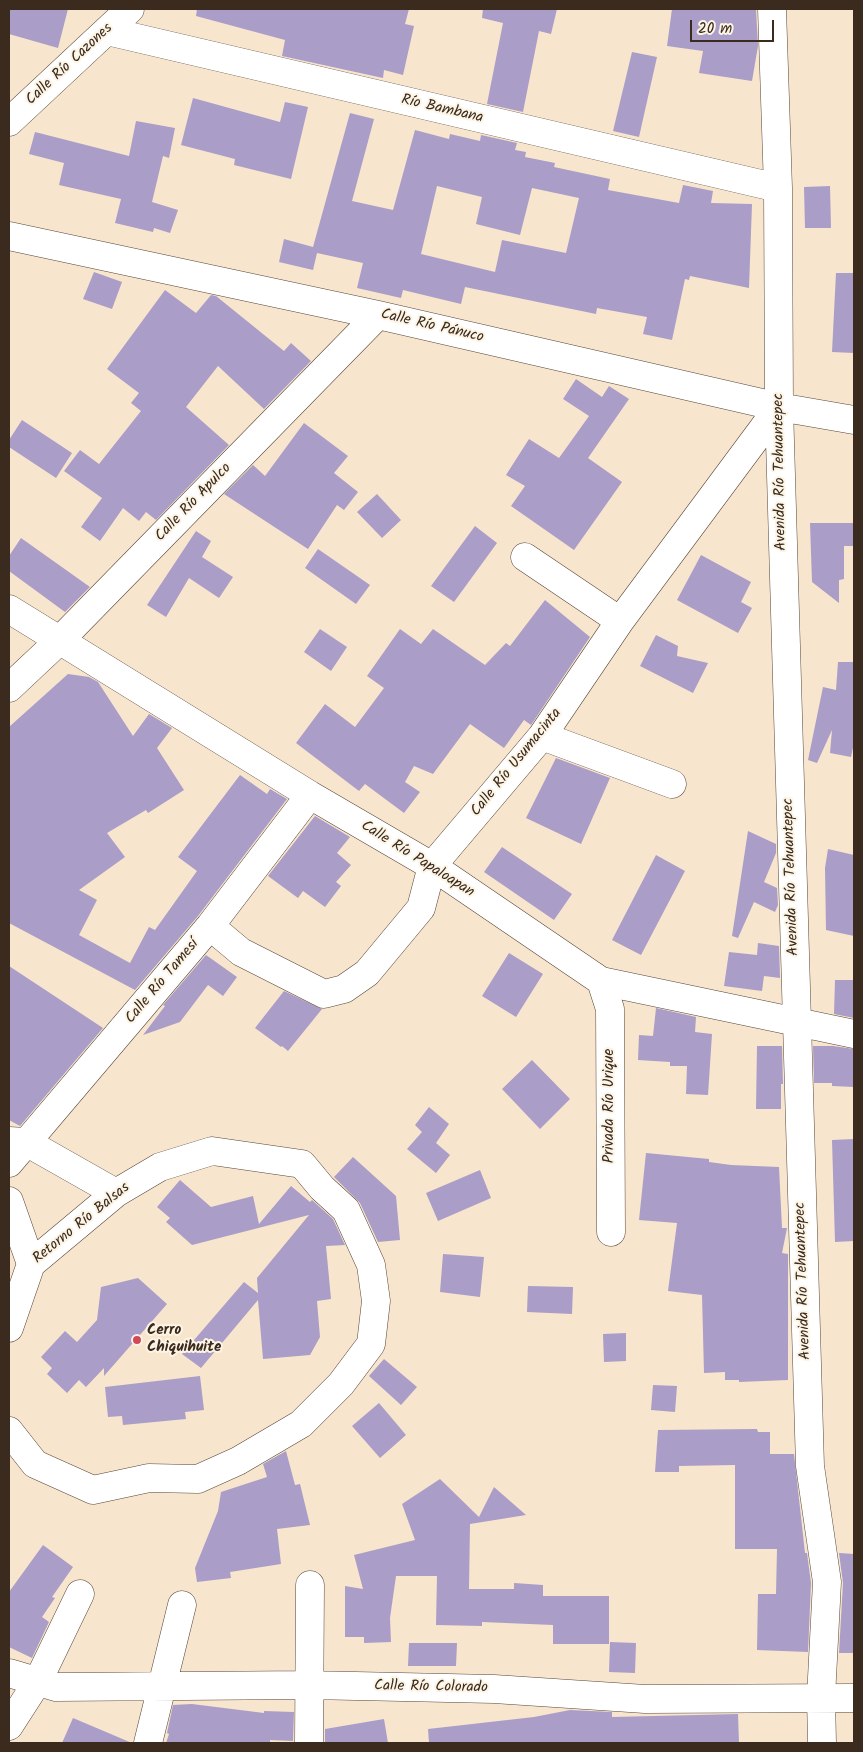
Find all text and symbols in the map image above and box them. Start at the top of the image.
scale bar [693,10,777,42]
text: 20 m [698,17,732,41]
street label: Calle Río Cazones [23,20,117,110]
street label: Río Bambana [399,92,485,128]
street label: Calle Río Pánuco [379,306,485,348]
street label: Avenida Río Tehuantepec [771,393,791,551]
street label: Calle Río Apulco [152,460,236,546]
street label: Calle Río Usumacinta [468,705,566,821]
street label: Avenida Río Tehuantepec [780,798,804,956]
street label: Calle Río Papaloapan [357,818,477,902]
street label: Calle Río Tamesí [122,936,204,1028]
street label: Privada Río Urique [601,1049,619,1163]
street label: Retorno Río Balsas [30,1180,134,1268]
street label: Avenida Río Tehuantepec [792,1202,816,1360]
place label: Cerro Chiquihuite [147,1322,221,1357]
marker: Cerro Chiquihuite [131,1334,143,1346]
street label: Calle Río Colorado [374,1678,488,1698]

